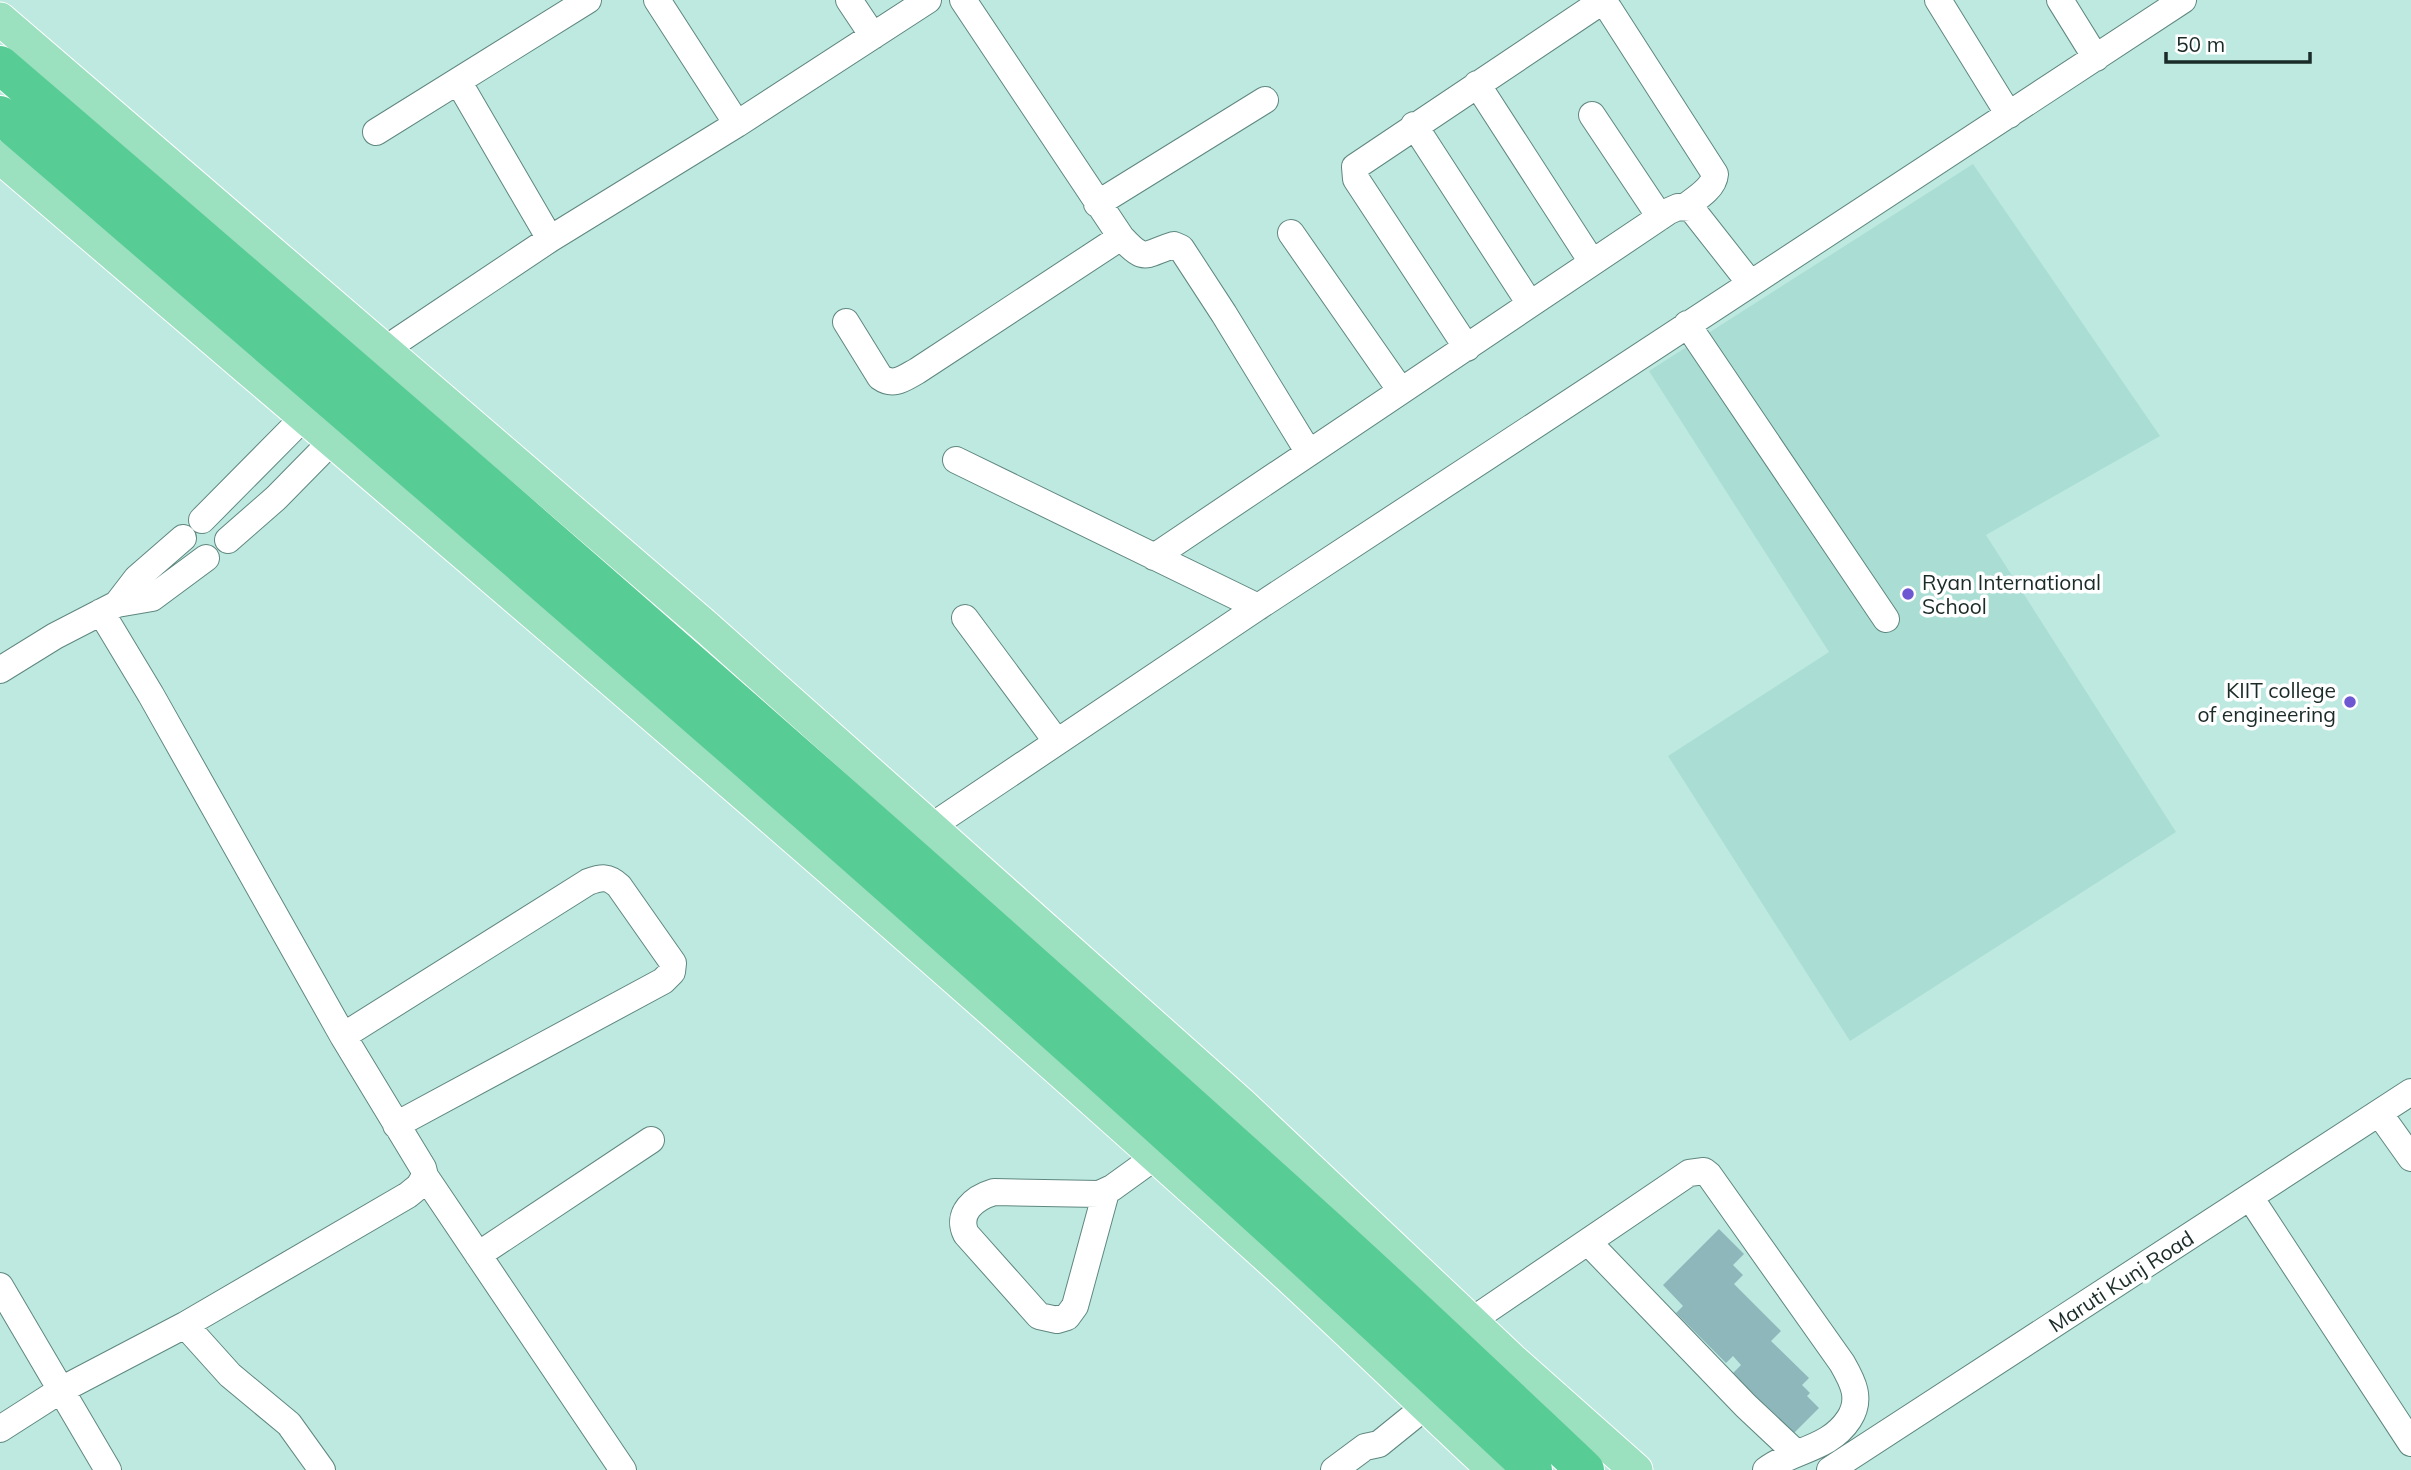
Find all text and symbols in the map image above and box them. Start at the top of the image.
scale bar [2166,21,2310,65]
text: 50 m [2176,31,2225,57]
place label: Ryan International School [1922,569,2101,619]
marker: Ryan International School [1900,586,1916,602]
place label: KIIT college of engineering [2197,677,2336,727]
marker: KIIT college of engineering [2342,694,2358,710]
street label: Maruti Kunj Road [2044,1224,2198,1338]

